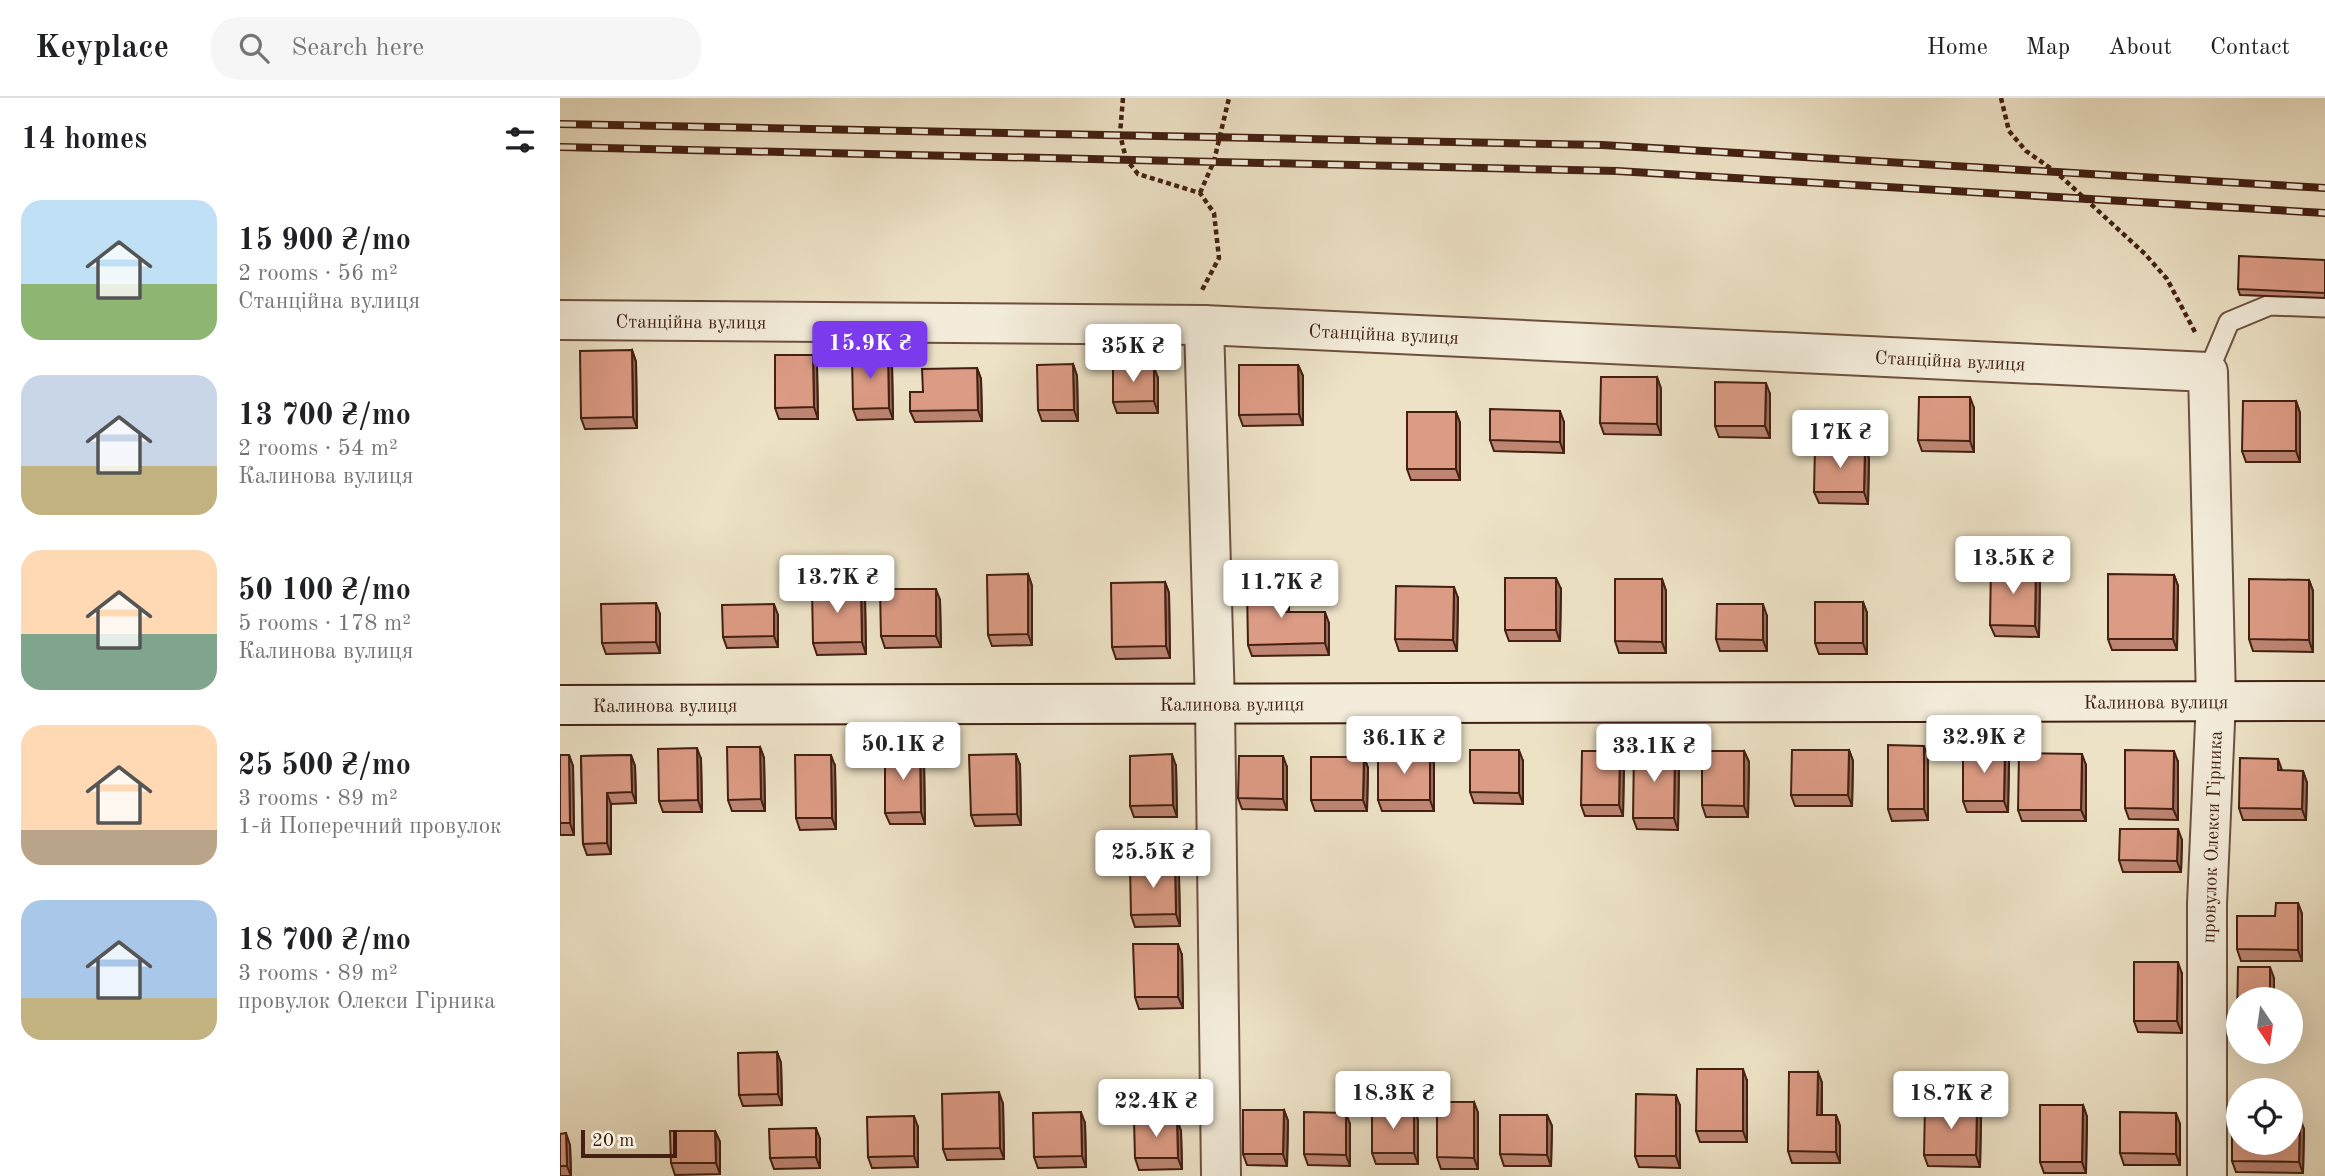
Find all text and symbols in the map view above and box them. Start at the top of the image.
search box [211,17,701,80]
icon: search [235,29,273,67]
text: Keyplace [35,32,169,65]
text: Search here [291,35,424,61]
text: Home [1927,36,1988,60]
text: Map [2026,36,2070,60]
text: About [2108,36,2172,60]
text: Contact [2210,36,2290,60]
icon: filters [501,121,539,159]
text: 14 homes [21,125,147,155]
text: 15 900 ₴/mo [238,226,411,256]
icon: home [77,228,161,312]
text: 2 rooms · 56 m² [238,262,398,285]
text: Станційна вулиця [238,290,420,313]
street label: Станційна вулиця [616,313,767,334]
pin: 15.9K ₴ [805,322,935,381]
street label: Станційна вулиця [1308,323,1459,349]
pin: 35K ₴ [1084,324,1182,384]
text: 15.9K ₴ [828,332,912,355]
text: 35K ₴ [1101,335,1165,358]
street label: Станційна вулиця [1874,349,2026,375]
text: 13 700 ₴/mo [238,401,411,431]
icon: home [77,403,161,487]
pin: 17K ₴ [1791,410,1889,470]
text: 17K ₴ [1808,421,1872,444]
text: 2 rooms · 54 m² [238,437,398,460]
text: Калинова вулиця [238,465,413,488]
pin: 13.5K ₴ [1948,536,2078,596]
text: 13.5K ₴ [1971,547,2055,570]
pin: 13.7K ₴ [772,556,902,615]
pin: 11.7K ₴ [1216,560,1346,620]
text: 13.7K ₴ [795,566,879,589]
text: 11.7K ₴ [1239,571,1323,594]
text: 50 100 ₴/mo [238,576,411,606]
icon: home [77,578,161,662]
text: 5 rooms · 178 m² [238,612,411,635]
text: Калинова вулиця [238,640,413,663]
street label: Калинова вулиця [2083,694,2229,714]
street label: Калинова вулиця [1159,696,1305,716]
street label: Калинова вулиця [592,698,738,717]
pin: 36.1K ₴ [1339,716,1469,776]
pin: 32.9K ₴ [1919,716,2049,775]
pin: 50.1K ₴ [838,722,968,782]
pin: 33.1K ₴ [1589,724,1719,784]
text: 32.9K ₴ [1942,726,2026,749]
text: 36.1K ₴ [1362,727,1446,750]
street label: провулок Олекси Гірника [2200,730,2227,944]
text: 50.1K ₴ [861,733,945,756]
text: 33.1K ₴ [1612,735,1696,758]
text: 25 500 ₴/mo [238,751,411,781]
icon: home [77,753,161,837]
text: 3 rooms · 89 m² [238,787,398,810]
text: 1-й Поперечний провулок [238,815,502,838]
pin: 25.5K ₴ [1088,830,1218,890]
text: 25.5K ₴ [1111,841,1195,864]
text: 18 700 ₴/mo [238,926,411,956]
icon: home [77,928,161,1012]
text: 3 rooms · 89 m² [238,962,398,985]
north arrow [2226,987,2303,1064]
map controls [2226,987,2303,1155]
text: провулок Олекси Гірника [238,990,496,1013]
pin: 18.3K ₴ [1328,1072,1458,1131]
pin: 18.7K ₴ [1886,1072,2016,1131]
button: locate [2226,1078,2303,1155]
pin: 22.4K ₴ [1091,1080,1221,1139]
text: 18.3K ₴ [1351,1082,1435,1105]
text: 18.7K ₴ [1909,1082,1993,1105]
text: 22.4K ₴ [1114,1090,1198,1113]
scale bar [581,1127,677,1159]
text: 20 m [592,1132,634,1151]

